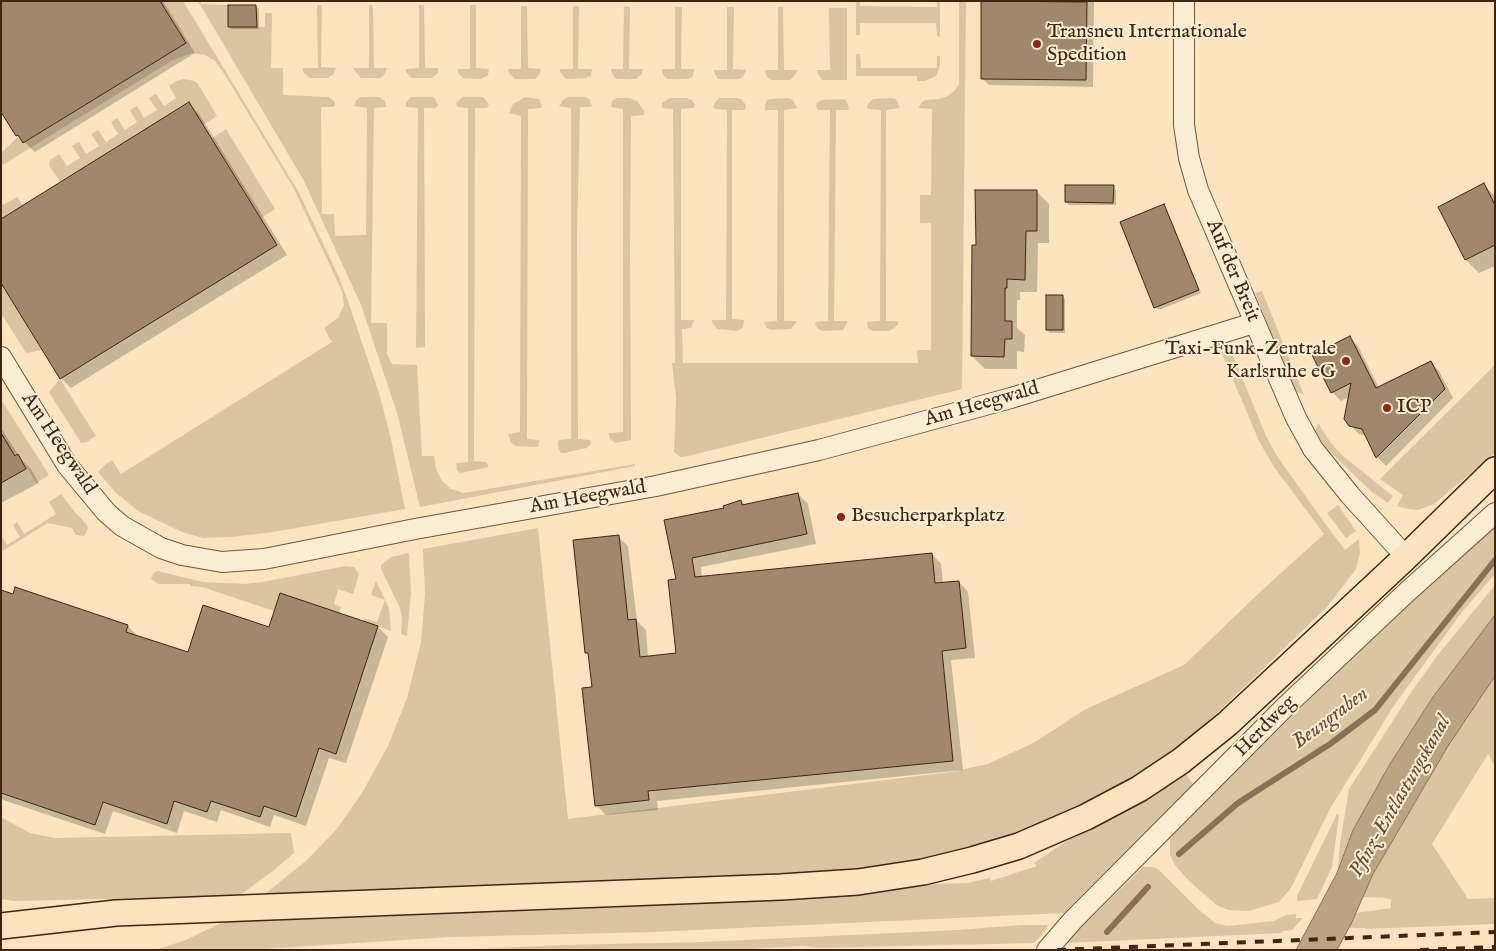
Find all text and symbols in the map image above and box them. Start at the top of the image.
place label: Transneu Internationale Spedition [1047,21,1247,68]
marker: Transneu Internationale Spedition [1031,38,1043,50]
street label: Auf der Breit [1200,216,1264,326]
place label: Taxi-Funk-Zentrale Karlsruhe eG [1165,338,1336,385]
marker: Taxi-Funk-Zentrale Karlsruhe eG [1340,355,1352,367]
street label: Am Heegwald [922,377,1042,433]
street label: Am Heegwald [15,389,101,499]
place label: ICP [1397,396,1431,420]
marker: ICP [1381,402,1393,414]
street label: Am Heegwald [528,476,648,520]
place label: Besucherparkplatz [851,505,1005,529]
marker: Besucherparkplatz [835,511,847,523]
water label: Beungraben [1288,682,1374,756]
street label: Herdweg [1230,691,1302,763]
water label: Pfinz-Entlastungskanal [1345,712,1457,882]

